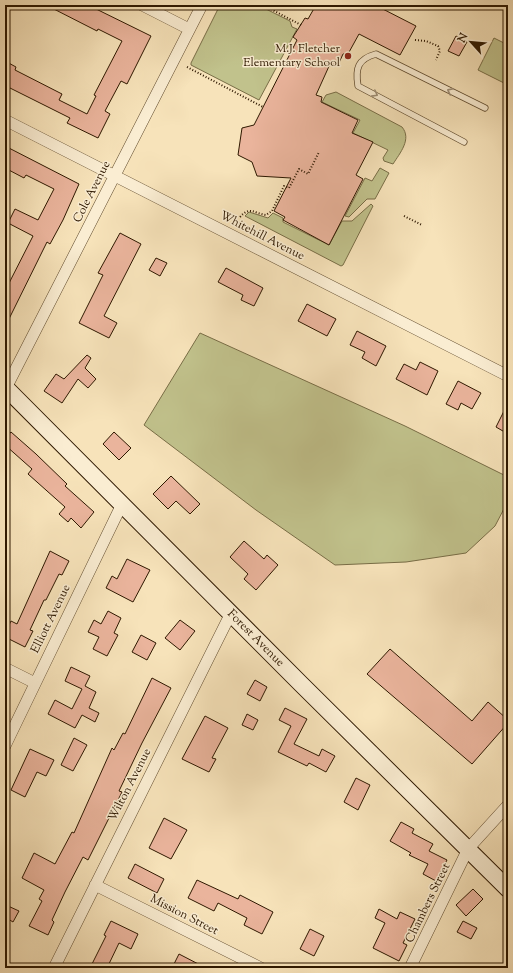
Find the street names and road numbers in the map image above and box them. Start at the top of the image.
street label: Cole Avenue [69,158,115,226]
street label: Whitehill Avenue [216,207,308,265]
street label: Elliott Avenue [27,581,76,656]
street label: Forest Avenue [223,606,289,672]
street label: Wilton Avenue [104,745,156,825]
street label: Chambers Street [401,860,455,946]
street label: Mission Street [147,890,221,940]

